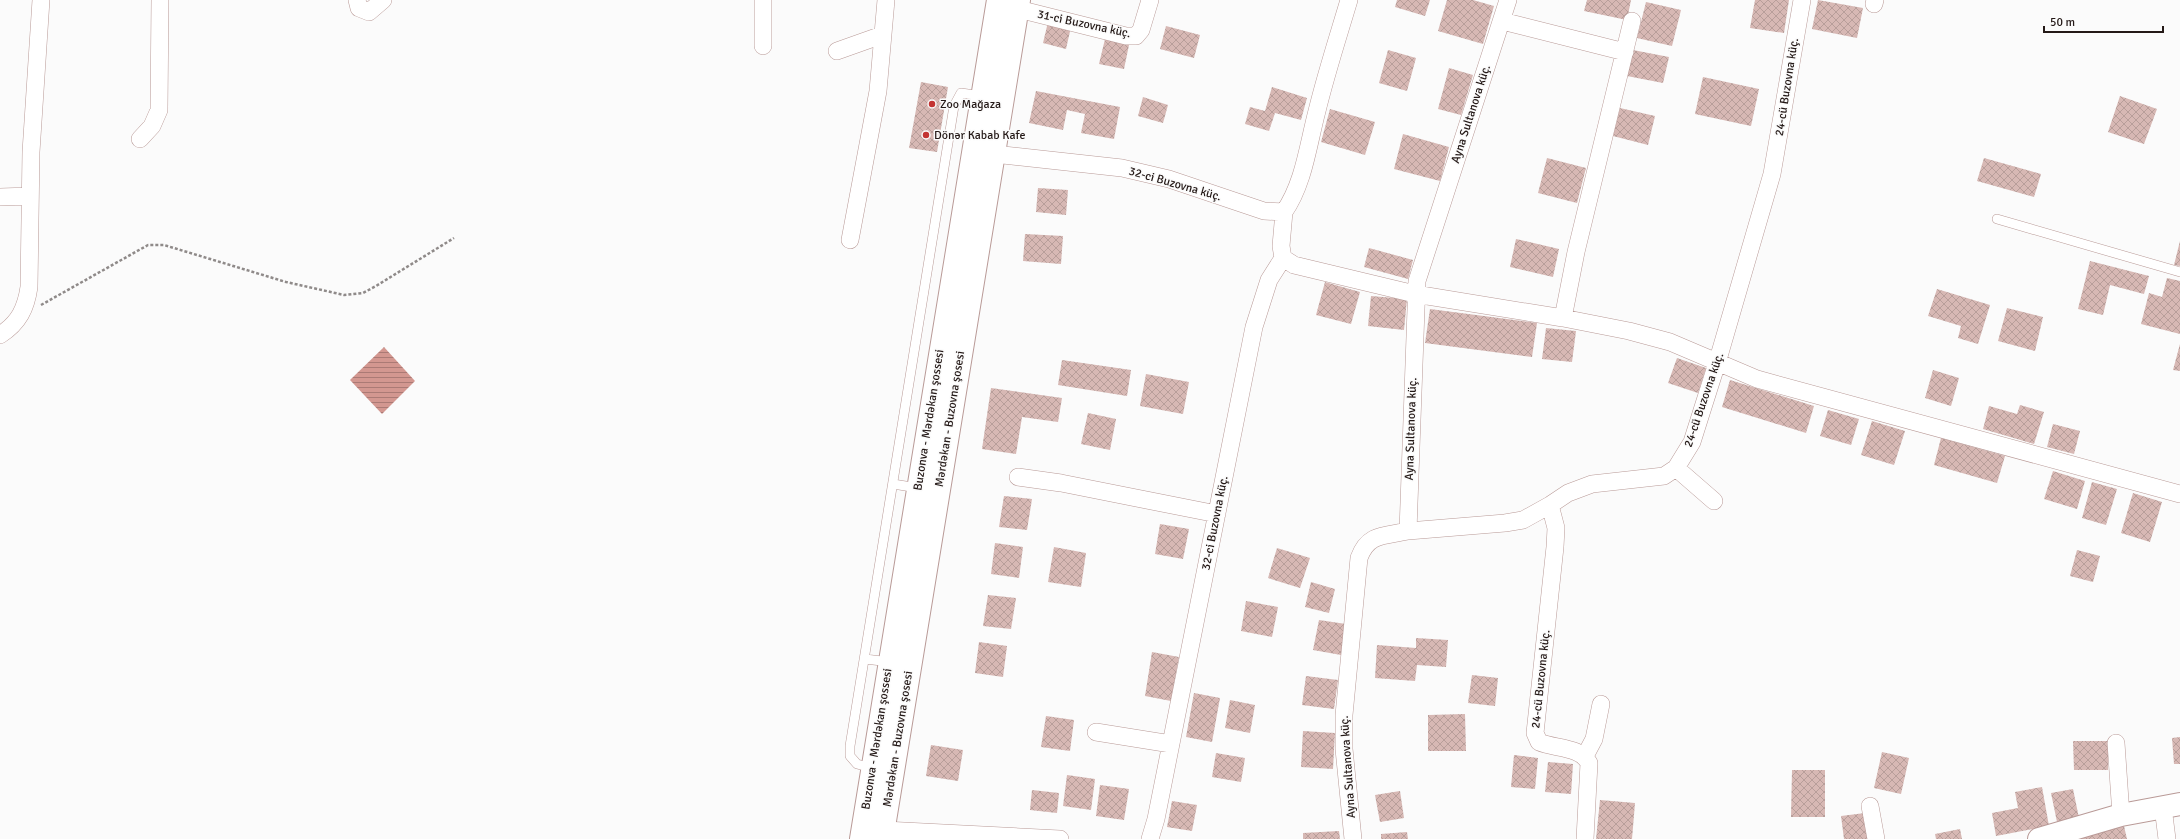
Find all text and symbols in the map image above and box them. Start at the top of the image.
street label: 31-ci Buzovna küç. [1036,7,1132,41]
scale bar [2044,8,2163,34]
text: 50 m [2050,15,2075,30]
street label: 24-cü Buzovna küç. [1772,37,1802,137]
street label: Ayna Sultanova küç. [1448,63,1494,165]
place label: Zoo Mağaza [940,97,1001,112]
marker: Zoo Mağaza [927,99,937,109]
place label: Dönər Kabab Kafe [934,128,1025,143]
marker: Dönər Kabab Kafe [921,130,931,140]
street label: 32-ci Buzovna küç. [1127,164,1223,204]
street label: Buzonva - Mərdəkan şossesi [910,348,948,492]
street label: Mərdəkan - Buzovna şosesi [932,350,968,488]
street label: 24-cü Buzovna küç. [1681,351,1727,449]
street label: Ayna Sultanova küç. [1402,377,1420,481]
street label: 32-ci Buzovna küç. [1198,475,1232,571]
street label: 24-cü Buzovna küç. [1528,629,1554,729]
street label: Buzonva - Mərdəkan şossesi [858,667,896,811]
street label: Mərdəkan - Buzovna şosesi [880,670,916,808]
street label: Ayna Sultanova küç. [1337,715,1359,819]

